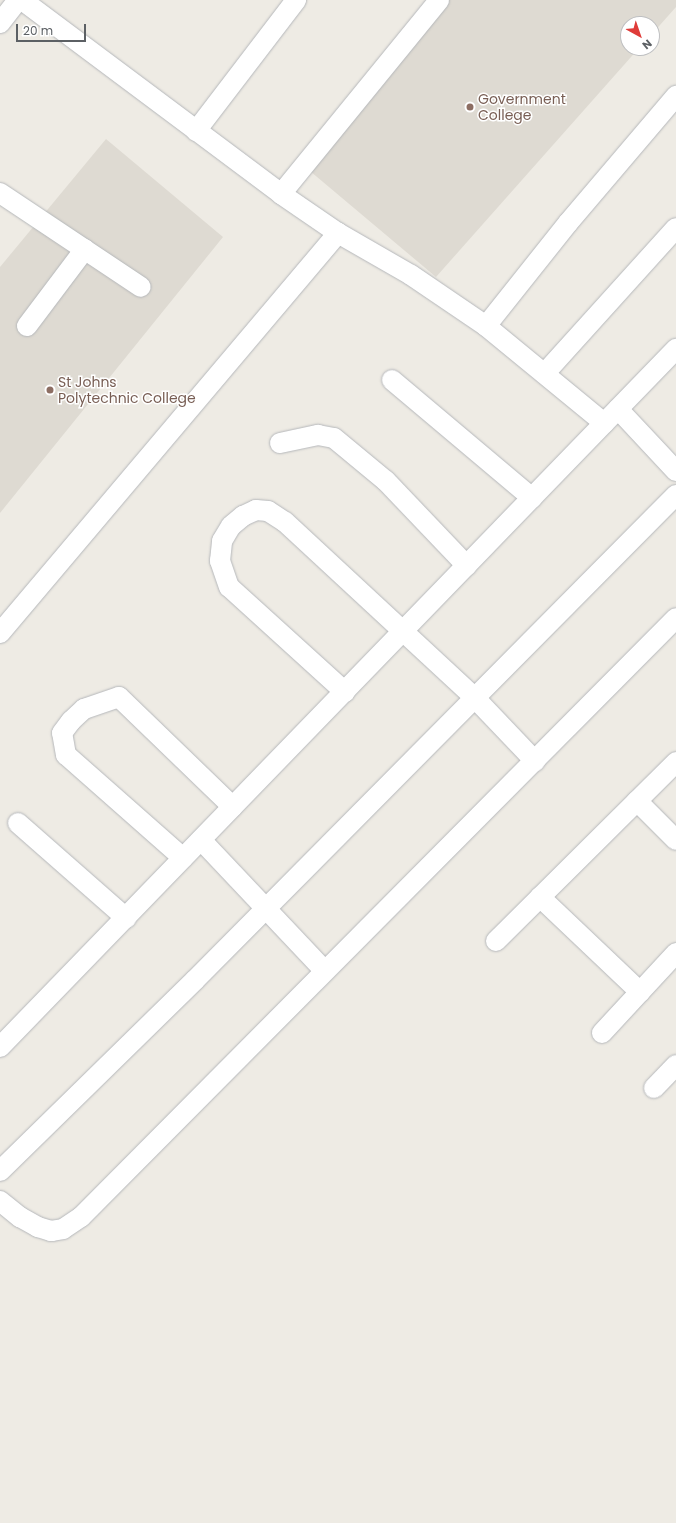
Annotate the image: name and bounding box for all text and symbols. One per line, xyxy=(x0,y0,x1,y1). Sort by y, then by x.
scale bar xyxy=(18,16,88,42)
north arrow xyxy=(620,16,660,56)
text: 20 m xyxy=(23,22,53,39)
text: N xyxy=(639,36,655,53)
place label: Government College xyxy=(478,91,566,124)
marker: Government College xyxy=(465,102,475,112)
place label: St Johns Polytechnic College xyxy=(58,374,196,406)
marker: St Johns Polytechnic College xyxy=(45,385,55,395)

